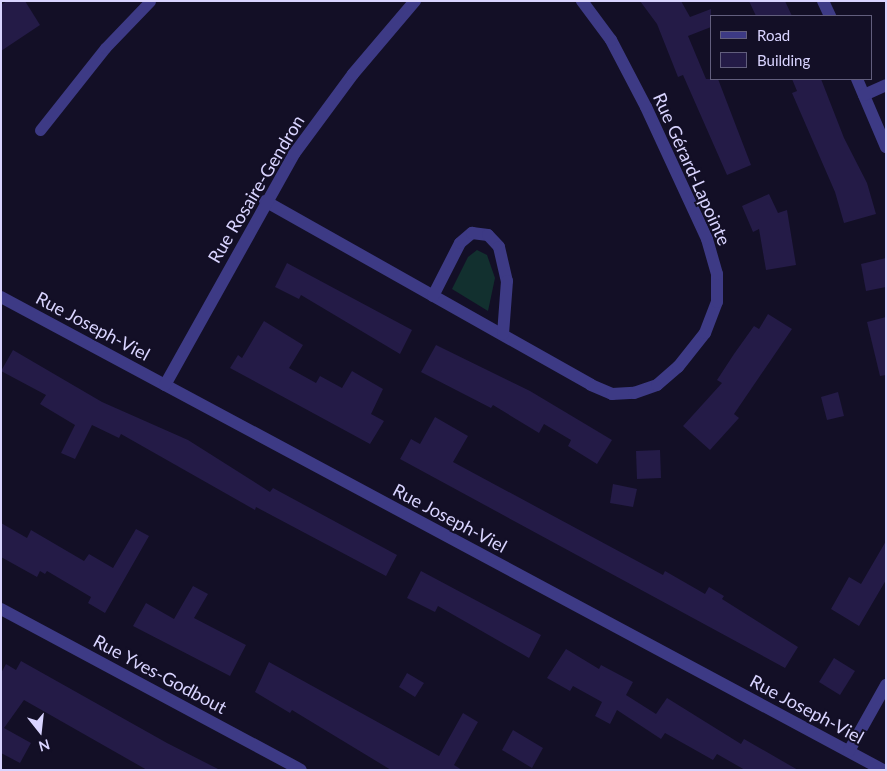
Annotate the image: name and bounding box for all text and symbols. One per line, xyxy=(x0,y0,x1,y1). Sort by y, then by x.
legend xyxy=(710,15,872,80)
text: Road xyxy=(757,26,790,44)
text: Building xyxy=(757,51,810,69)
street label: Rue Gérard-Lapointe xyxy=(649,89,735,249)
street label: Rue Rosaire-Gendron xyxy=(203,111,309,267)
street label: Rue Joseph-Viel xyxy=(32,287,154,365)
street label: Rue Joseph-Viel xyxy=(389,479,511,557)
street label: Rue Yves-Godbout xyxy=(89,630,231,718)
street label: Rue Joseph-Viel xyxy=(746,670,868,748)
north arrow xyxy=(15,706,65,756)
text: N xyxy=(37,736,52,756)

